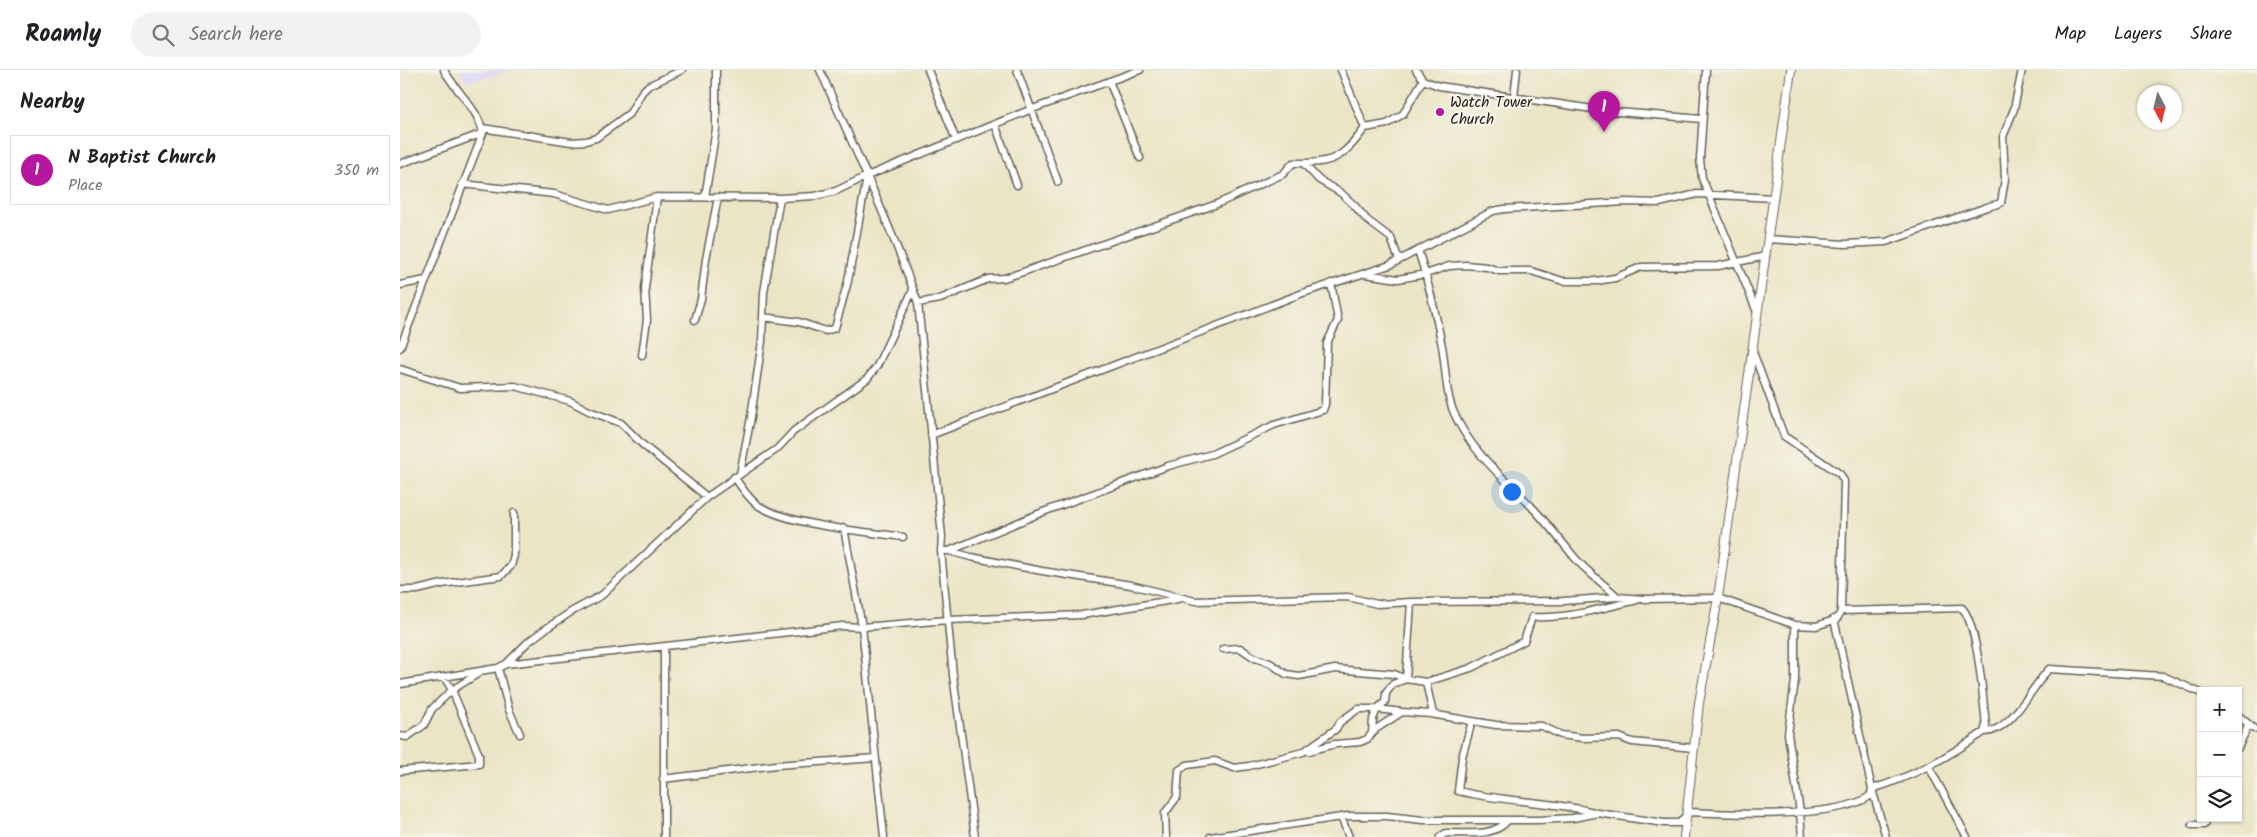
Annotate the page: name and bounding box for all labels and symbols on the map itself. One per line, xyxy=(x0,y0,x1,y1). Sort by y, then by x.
north arrow xyxy=(2137,85,2182,130)
place label: Watch Tower Church xyxy=(1450,91,1533,132)
pin: 1 xyxy=(1588,91,1620,132)
marker: Watch Tower Church xyxy=(1434,106,1446,118)
your location xyxy=(1499,479,1525,505)

